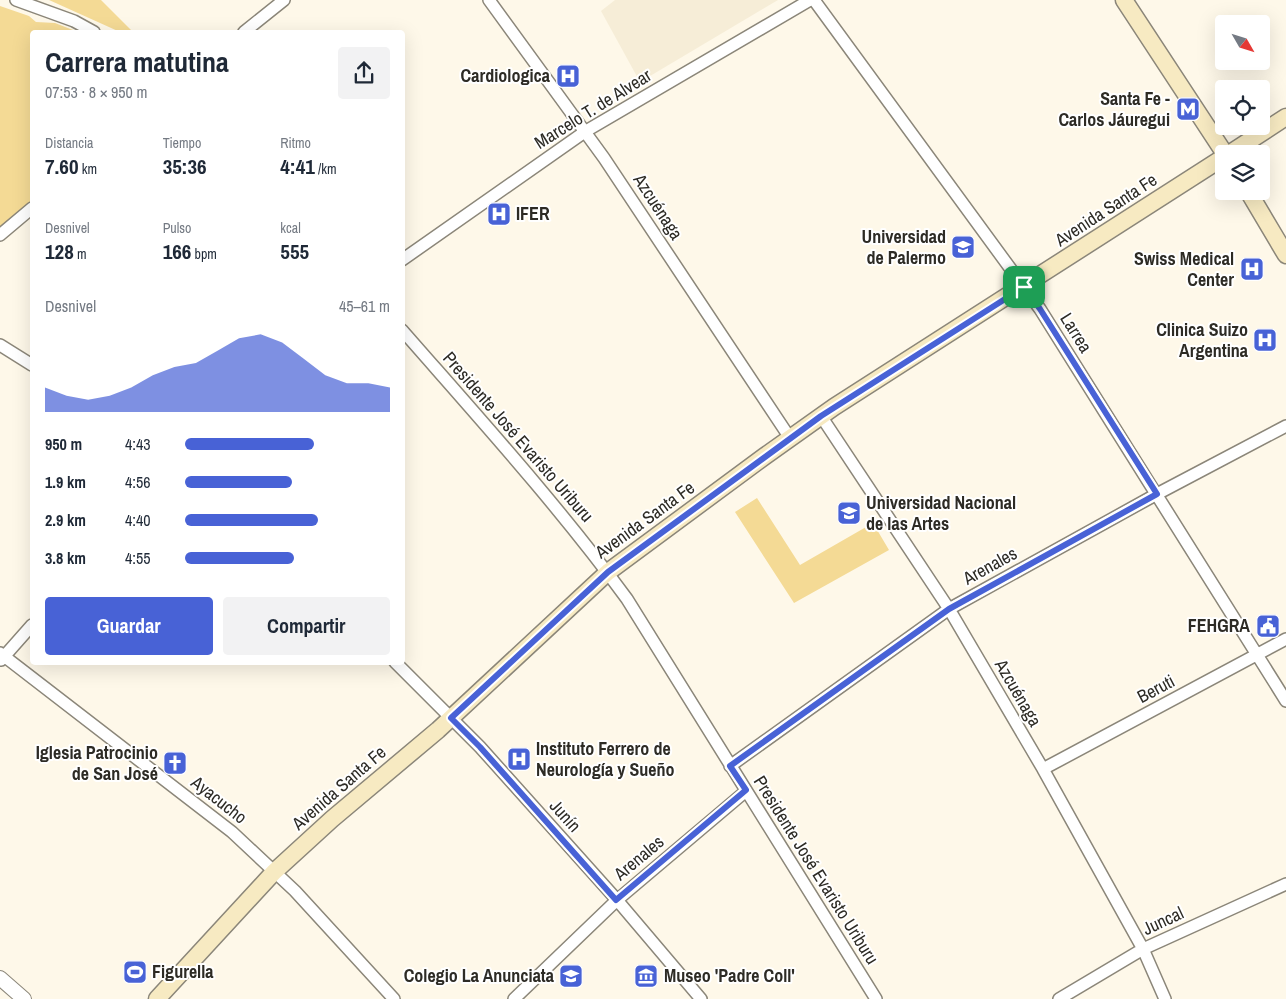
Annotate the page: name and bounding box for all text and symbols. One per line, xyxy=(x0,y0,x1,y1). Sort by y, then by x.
north arrow xyxy=(1215,15,1270,70)
map controls xyxy=(1215,15,1270,200)
text: Carrera matutina xyxy=(45,43,229,81)
button: share xyxy=(338,47,390,99)
place label: Cardiologica xyxy=(461,63,551,88)
street label: Marcelo T. de Alvear xyxy=(530,63,656,155)
hospital icon: Cardiologica xyxy=(555,63,581,89)
button: locate xyxy=(1215,80,1270,135)
text: 07:53 · 8 × 950 m xyxy=(45,81,148,103)
place label: Santa Fe - Carlos Jáuregui xyxy=(1058,86,1170,132)
metro station icon: Santa Fe - Carlos Jáuregui xyxy=(1175,96,1201,122)
text: Distancia xyxy=(45,134,94,152)
text: Tiempo xyxy=(163,134,201,152)
text: Ritmo xyxy=(280,134,311,152)
button: layers xyxy=(1215,145,1270,200)
text: 7.60 xyxy=(45,152,79,181)
text: 35:36 xyxy=(163,152,207,181)
text: 4:41 xyxy=(280,152,315,181)
text: km xyxy=(79,160,97,178)
text: /km xyxy=(315,160,336,178)
street label: Avenida Santa Fe xyxy=(1049,167,1162,253)
street label: Azcuénaga xyxy=(627,168,689,245)
hospital icon: IFER xyxy=(486,201,512,227)
place label: IFER xyxy=(516,201,550,226)
text: Desnivel xyxy=(45,219,90,237)
text: Pulso xyxy=(163,219,191,237)
text: kcal xyxy=(280,219,301,237)
place label: Universidad de Palermo xyxy=(862,224,946,270)
school or university icon: Universidad de Palermo xyxy=(950,234,976,260)
text: 128 xyxy=(45,237,74,266)
text: 166 xyxy=(163,237,191,266)
text: 555 xyxy=(280,237,309,266)
text: m xyxy=(74,245,87,263)
text: bpm xyxy=(191,245,217,263)
place label: Swiss Medical Center xyxy=(1134,246,1234,292)
hospital icon: Swiss Medical Center xyxy=(1239,256,1265,282)
pin xyxy=(1003,266,1045,308)
icon: arrive xyxy=(1010,273,1038,301)
text: Desnivel xyxy=(45,295,96,317)
text: 45–61 m xyxy=(339,295,390,317)
street label: Larrea xyxy=(1055,308,1098,357)
place label: Clinica Suizo Argentina xyxy=(1156,317,1249,363)
hospital icon: Clinica Suizo Argentina xyxy=(1252,327,1278,353)
street label: Presidente José Evaristo Uriburu xyxy=(437,346,599,527)
text: 950 m xyxy=(45,433,82,455)
text: 4:43 xyxy=(125,433,151,455)
text: 1.9 km xyxy=(45,471,86,493)
text: 4:56 xyxy=(125,471,151,493)
street label: Avenida Santa Fe xyxy=(589,475,699,565)
place label: Universidad Nacional de las Artes xyxy=(866,490,1016,536)
school or university icon: Universidad Nacional de las Artes xyxy=(836,500,862,526)
text: 2.9 km xyxy=(45,509,86,531)
text: 4:40 xyxy=(125,509,151,531)
street label: Arenales xyxy=(957,541,1021,591)
text: 3.8 km xyxy=(45,547,86,569)
text: 4:55 xyxy=(125,547,151,569)
button: Guardar xyxy=(45,597,213,655)
button: Compartir xyxy=(223,597,390,655)
place label: FEHGRA xyxy=(1188,613,1250,638)
public building icon: FEHGRA xyxy=(1255,613,1281,639)
street label: Azcuénaga xyxy=(989,654,1048,731)
street label: Beruti xyxy=(1133,668,1179,709)
place label: Instituto Ferrero de Neurología y Sueño xyxy=(536,736,675,782)
place label: Iglesia Patrocinio de San José xyxy=(36,740,158,786)
street label: Avenida Santa Fe xyxy=(285,740,391,836)
hospital icon: Instituto Ferrero de Neurología y Sueño xyxy=(506,746,532,772)
church icon: Iglesia Patrocinio de San José xyxy=(162,750,188,776)
street label: Ayacucho xyxy=(185,769,252,829)
street label: Presidente José Evaristo Uriburu xyxy=(748,771,885,969)
street label: Junín xyxy=(544,794,587,837)
street label: Arenales xyxy=(608,829,669,887)
street label: Juncal xyxy=(1138,900,1187,941)
sports icon: Figurella xyxy=(122,959,148,985)
place label: Figurella xyxy=(152,959,214,984)
place label: Colegio La Anunciata xyxy=(404,963,555,988)
school or university icon: Colegio La Anunciata xyxy=(558,963,584,989)
museum icon: Museo 'Padre Coll' xyxy=(633,963,659,989)
place label: Museo 'Padre Coll' xyxy=(664,963,795,988)

